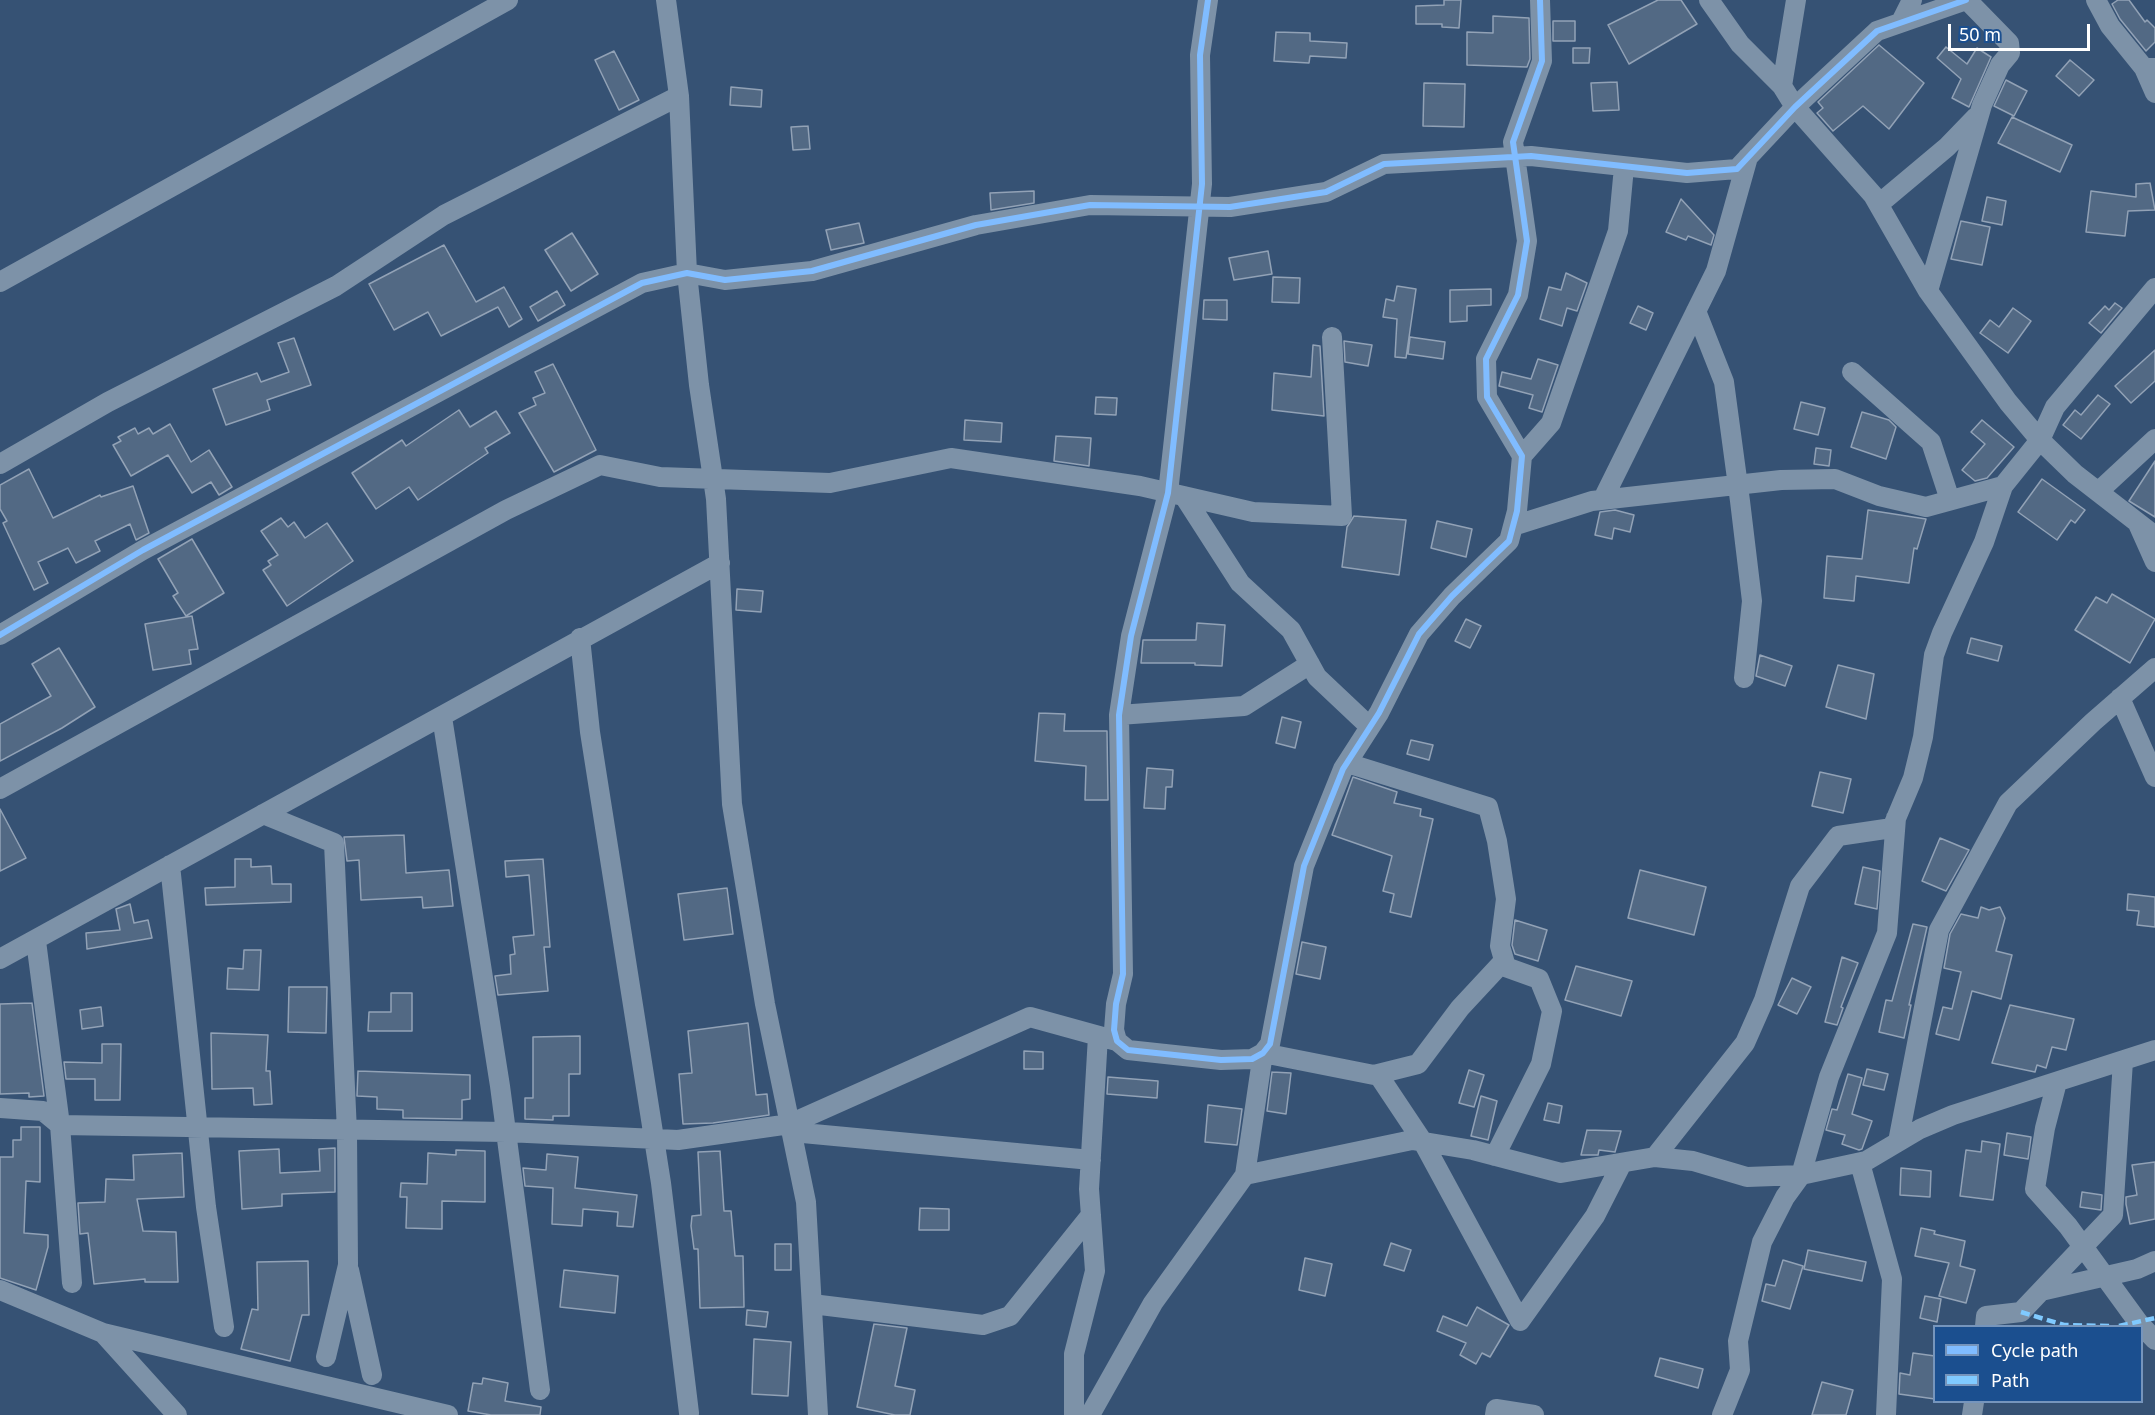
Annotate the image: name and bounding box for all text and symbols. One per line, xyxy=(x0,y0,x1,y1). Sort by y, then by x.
scale bar xyxy=(1951,12,2094,50)
text: 50 m xyxy=(1959,22,2001,46)
legend xyxy=(1933,1325,2143,1403)
text: Cycle path xyxy=(1991,1338,2078,1362)
text: Path xyxy=(1991,1368,2030,1392)

